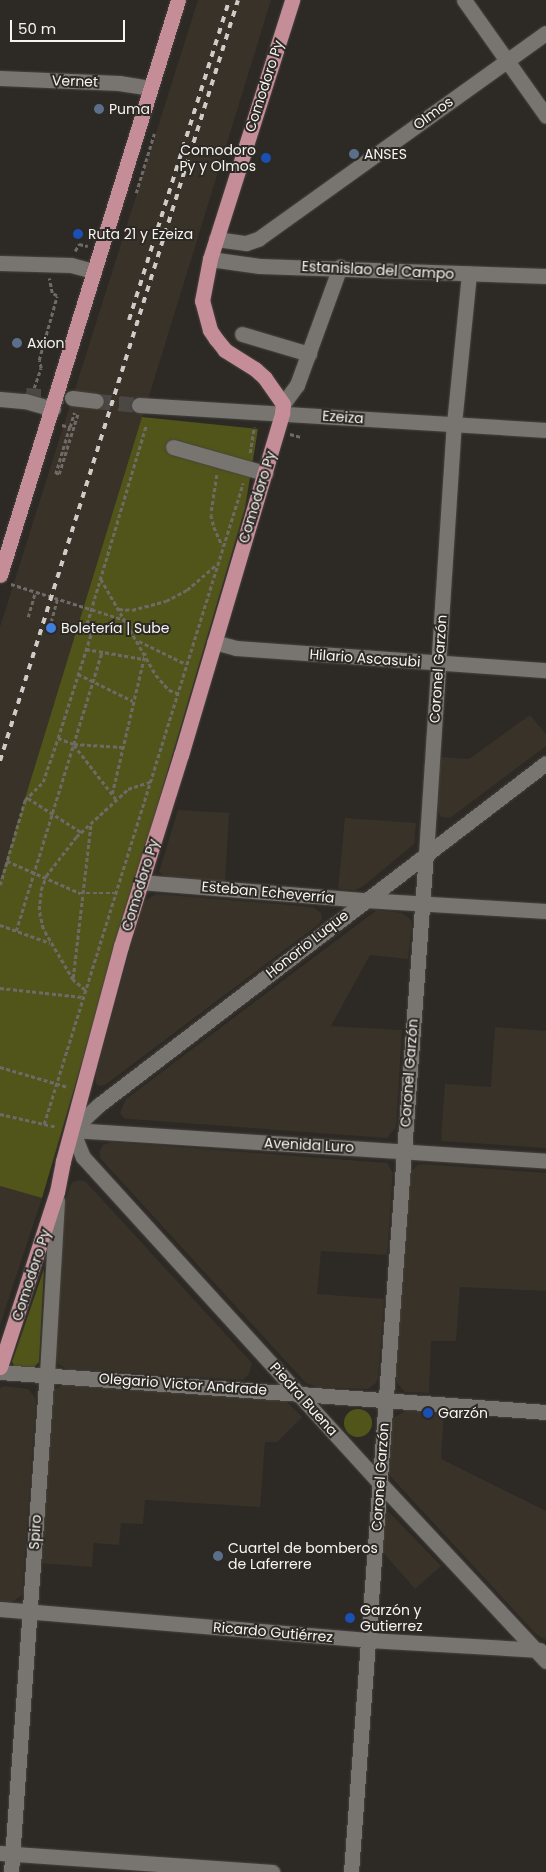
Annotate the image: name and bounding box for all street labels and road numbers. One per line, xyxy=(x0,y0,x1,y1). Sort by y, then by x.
street label: Comodoro Py xyxy=(241,38,287,134)
street label: Vernet xyxy=(52,72,98,90)
street label: Olmos xyxy=(410,93,456,133)
street label: Estanislao del Campo xyxy=(301,258,455,282)
street label: Ezeiza xyxy=(322,407,364,427)
street label: Comodoro Py xyxy=(235,449,279,545)
street label: Coronel Garzón xyxy=(426,614,450,724)
street label: Hilario Ascasubi xyxy=(309,646,421,670)
street label: Comodoro Py xyxy=(118,837,162,933)
street label: Esteban Echeverría xyxy=(201,878,335,906)
street label: Honorio Luque xyxy=(262,907,352,981)
street label: Coronel Garzón xyxy=(397,1018,421,1128)
street label: Avenida Luro xyxy=(264,1134,354,1156)
street label: Comodoro Py xyxy=(8,1227,54,1323)
street label: Piedra Buena xyxy=(267,1359,341,1439)
street label: Olegario Victor Andrade xyxy=(98,1370,268,1398)
street label: Coronel Garzón xyxy=(368,1422,392,1532)
street label: Spiro xyxy=(25,1514,45,1550)
street label: Ricardo Gutiérrez xyxy=(213,1618,333,1646)

